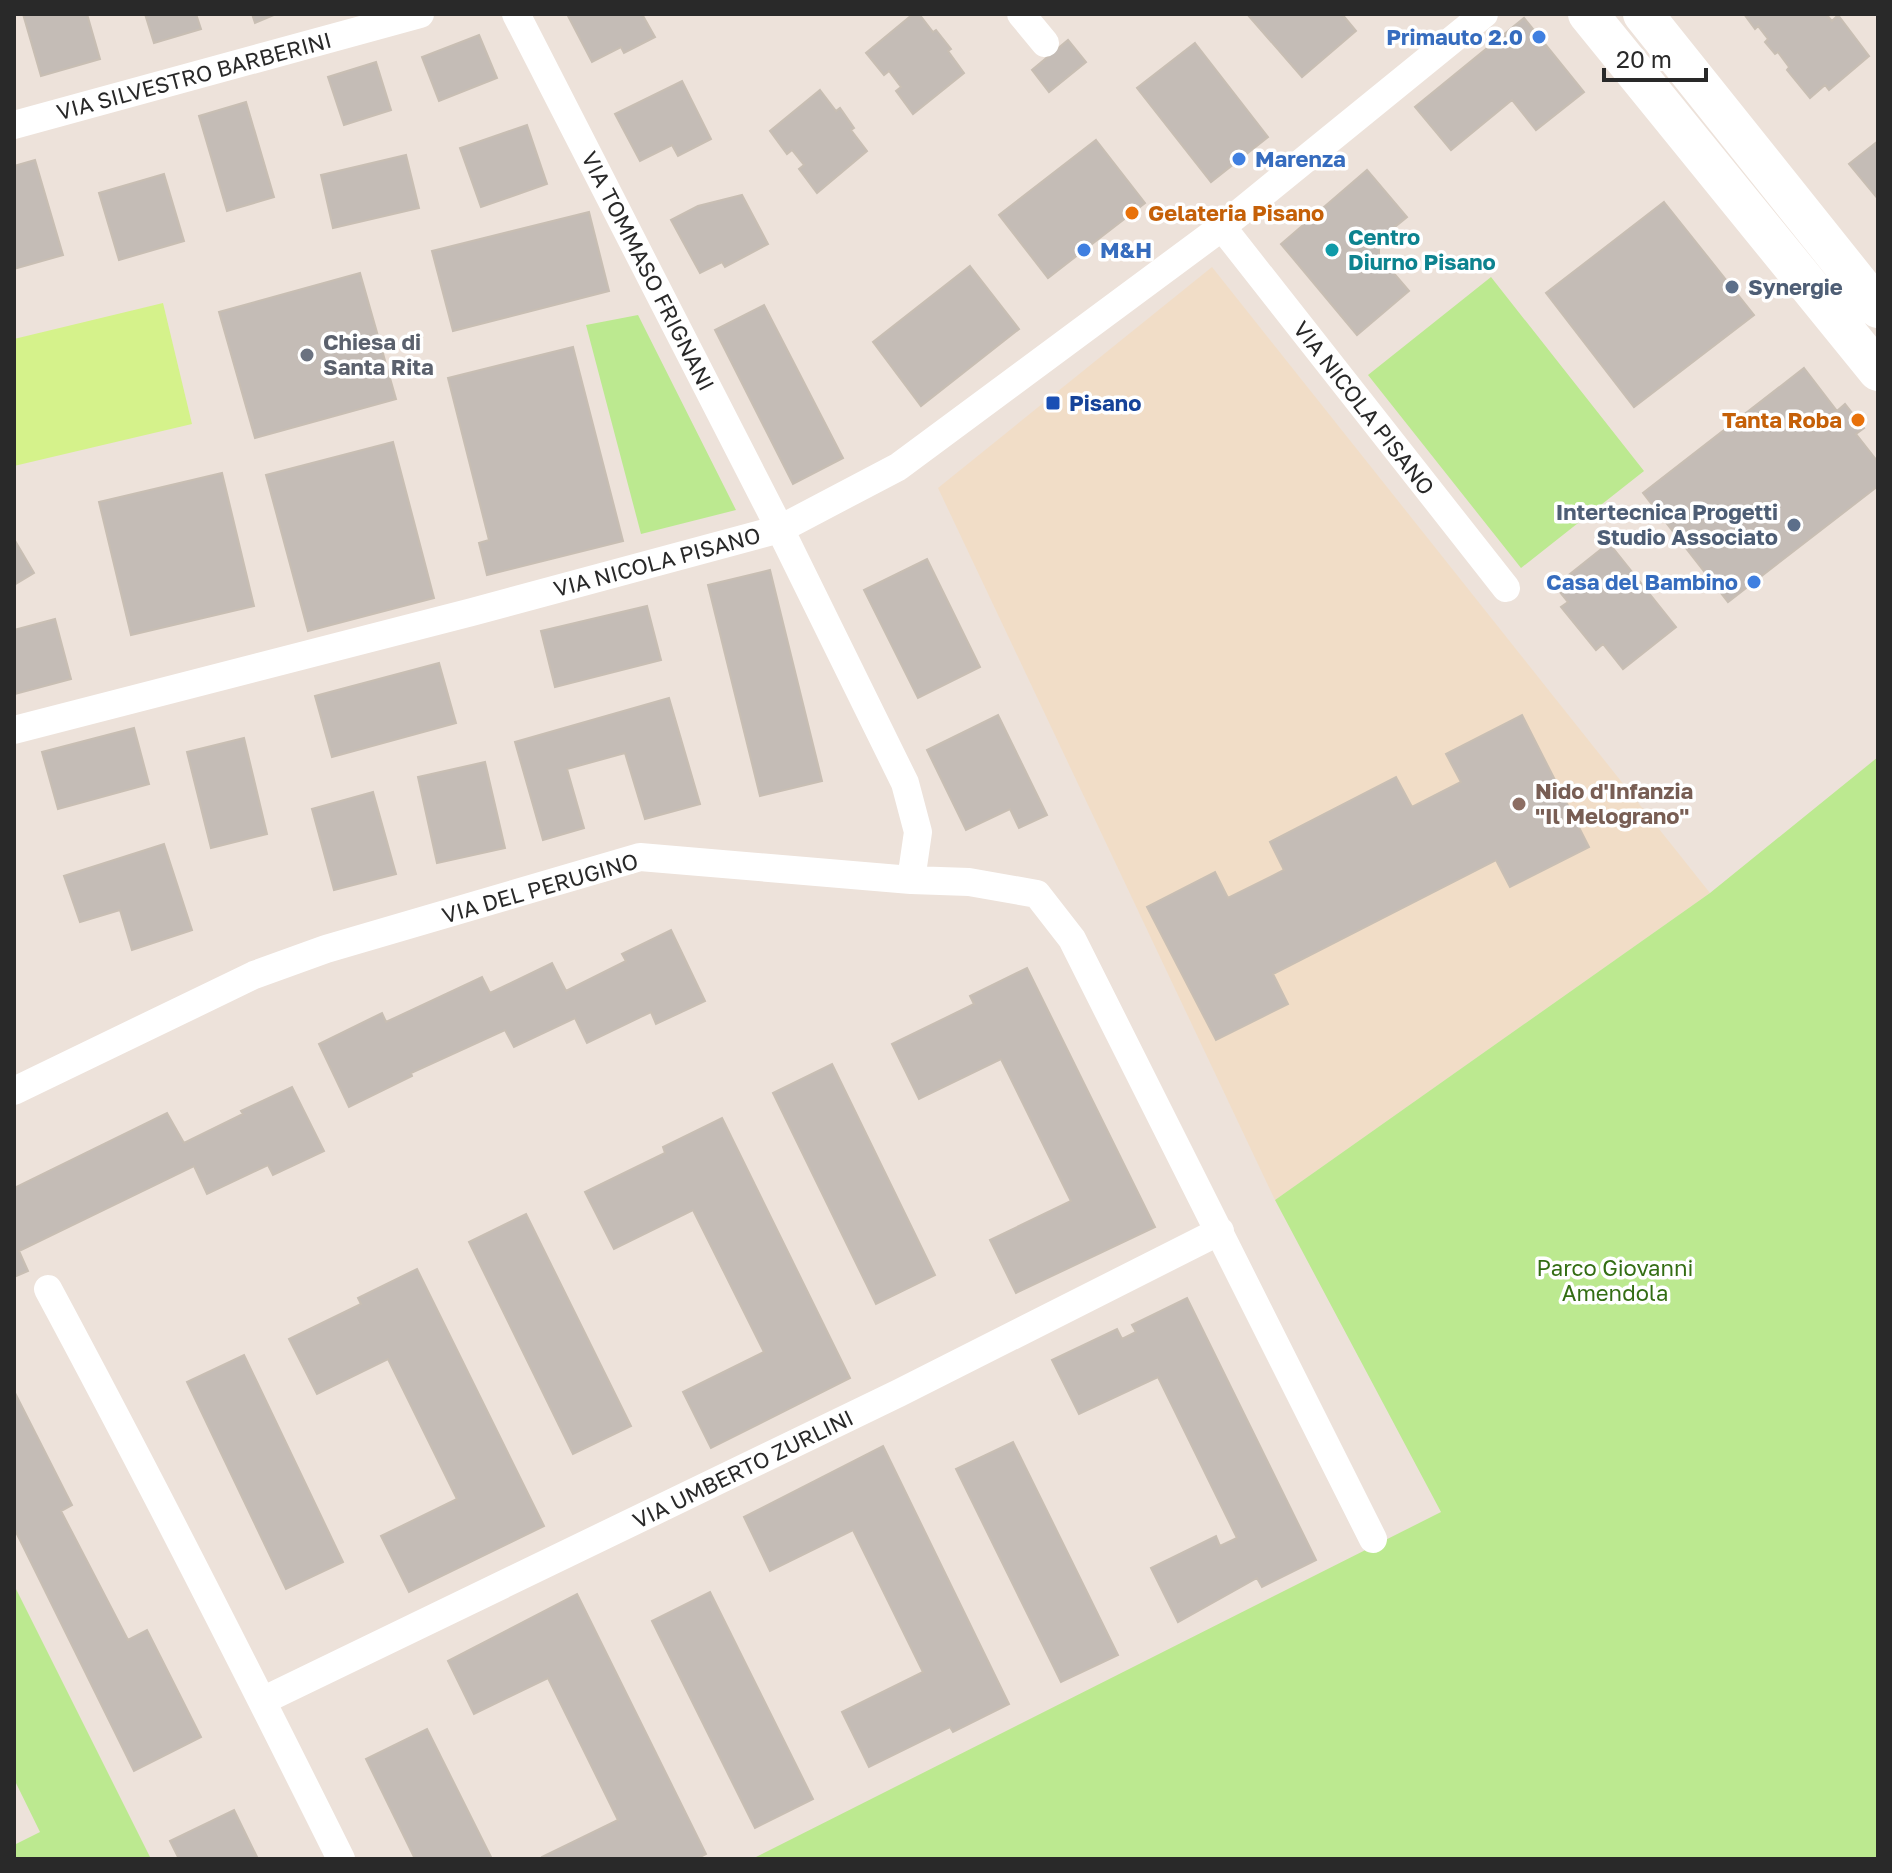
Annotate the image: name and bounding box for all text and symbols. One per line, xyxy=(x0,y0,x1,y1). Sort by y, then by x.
place label: Primauto 2.0 xyxy=(1386,23,1523,50)
street label: VIA SILVESTRO BARBERINI xyxy=(54,26,334,125)
marker: Primauto 2.0 xyxy=(1530,28,1548,46)
scale bar xyxy=(1604,32,1706,82)
text: 20 m xyxy=(1616,44,1672,73)
place label: Marenza xyxy=(1255,145,1346,172)
street label: VIA TOMMASO FRIGNANI xyxy=(576,147,721,395)
marker: Marenza xyxy=(1230,150,1248,168)
place label: Gelateria Pisano xyxy=(1148,199,1324,226)
marker: Gelateria Pisano xyxy=(1123,204,1141,222)
place label: Centro Diurno Pisano xyxy=(1348,223,1496,275)
place label: M&H xyxy=(1100,236,1152,263)
marker: M&H xyxy=(1075,241,1093,259)
marker: Centro Diurno Pisano xyxy=(1323,241,1341,259)
place label: Synergie xyxy=(1748,273,1843,300)
marker: Synergie xyxy=(1723,278,1741,296)
street label: VIA NICOLA PISANO xyxy=(1288,315,1441,500)
place label: Chiesa di Santa Rita xyxy=(323,328,434,380)
marker: Chiesa di Santa Rita xyxy=(298,346,316,364)
place label: Pisano xyxy=(1069,389,1141,416)
marker: Pisano xyxy=(1044,394,1062,412)
place label: Tanta Roba xyxy=(1722,406,1842,433)
marker: Tanta Roba xyxy=(1849,411,1867,429)
place label: Intertecnica Progetti Studio Associato xyxy=(1556,498,1778,550)
marker: Intertecnica Progetti Studio Associato xyxy=(1785,516,1803,534)
street label: VIA NICOLA PISANO xyxy=(550,521,763,602)
place label: Casa del Bambino xyxy=(1546,568,1738,595)
marker: Casa del Bambino xyxy=(1745,573,1763,591)
place label: Nido d'Infanzia "Il Melograno" xyxy=(1535,777,1693,829)
marker: Nido d'Infanzia "Il Melograno" xyxy=(1510,795,1528,813)
street label: VIA DEL PERUGINO xyxy=(439,847,641,928)
park label: Parco Giovanni Amendola xyxy=(1537,1254,1693,1306)
street label: VIA UMBERTO ZURLINI xyxy=(628,1403,857,1534)

